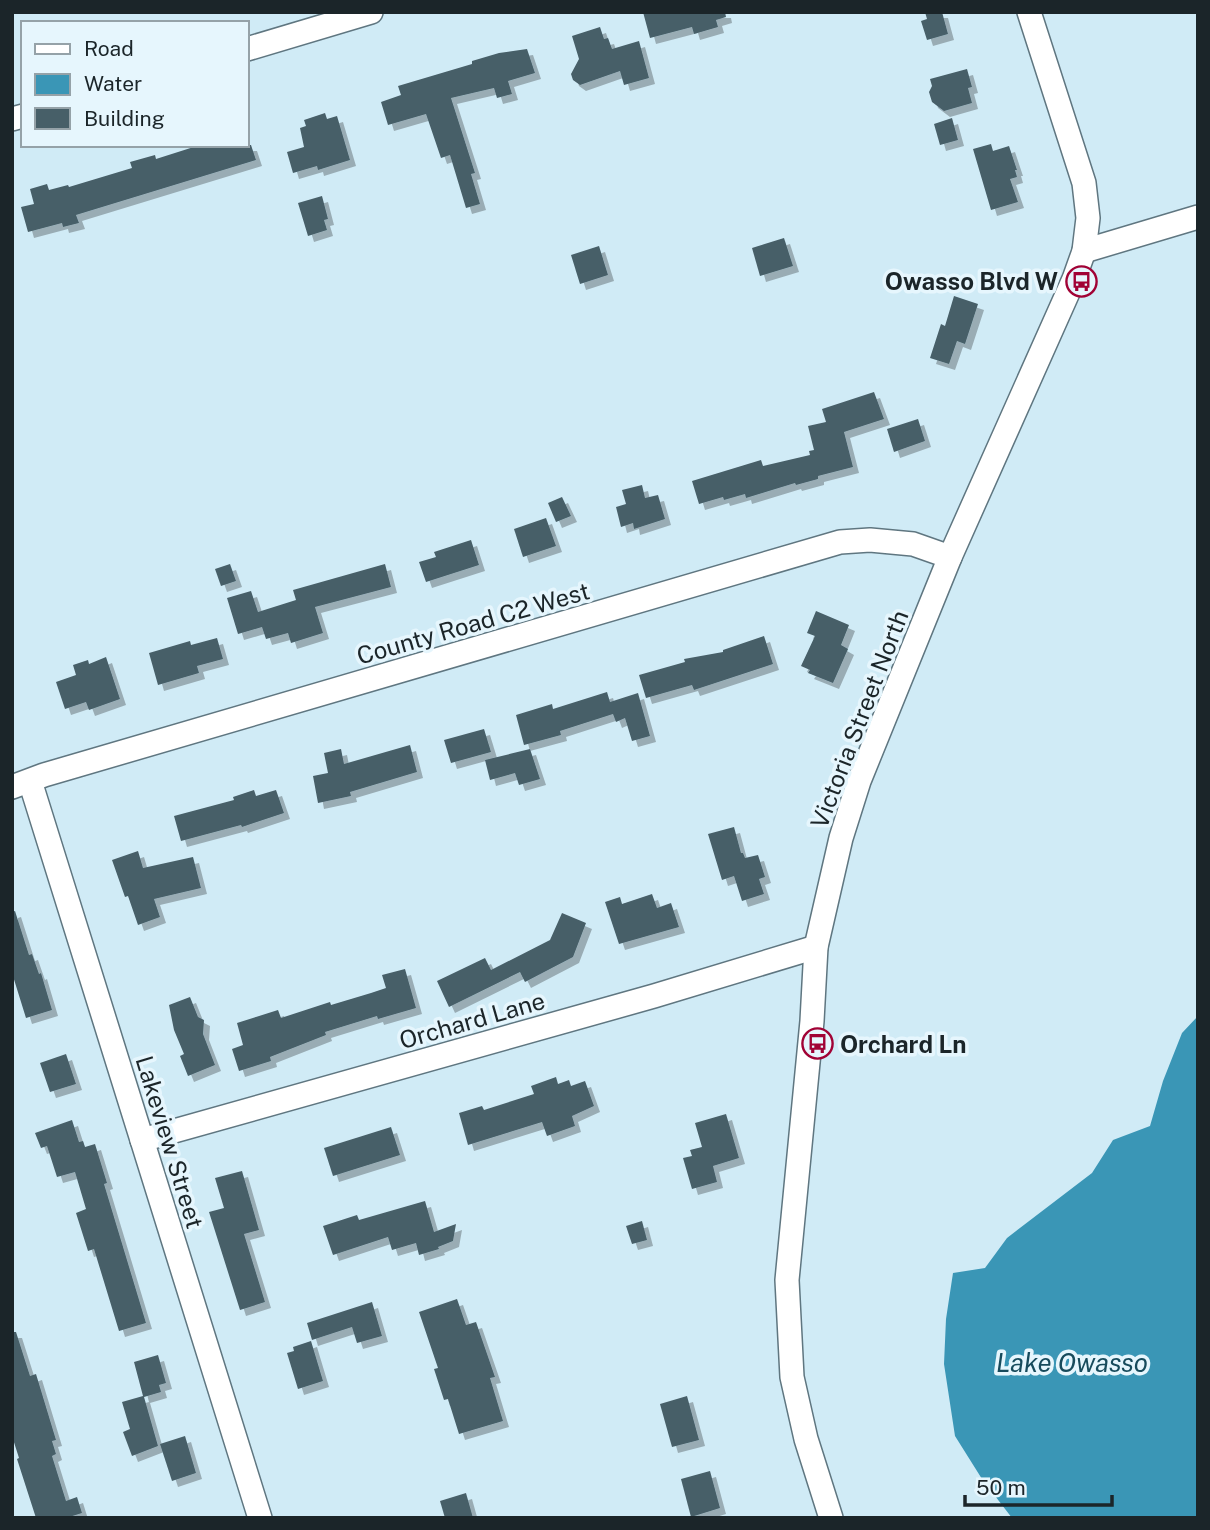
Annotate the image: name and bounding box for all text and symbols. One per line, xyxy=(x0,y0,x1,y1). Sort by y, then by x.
legend xyxy=(21,21,248,147)
text: Road xyxy=(84,36,134,61)
text: Water xyxy=(84,71,142,96)
text: Building xyxy=(84,106,165,131)
bus stop icon: Owasso Blvd W xyxy=(1064,264,1098,298)
place label: Owasso Blvd W xyxy=(885,267,1058,295)
street label: County Road C2 West xyxy=(353,576,593,670)
street label: Victoria Street North xyxy=(804,606,914,832)
street label: Orchard Lane xyxy=(396,986,548,1054)
bus stop icon: Orchard Ln xyxy=(800,1027,834,1061)
place label: Orchard Ln xyxy=(840,1030,967,1058)
street label: Lakeview Street xyxy=(130,1052,210,1232)
water label: Lake Owasso xyxy=(996,1347,1148,1378)
scale bar xyxy=(965,1464,1112,1508)
text: 50 m xyxy=(976,1475,1026,1500)

